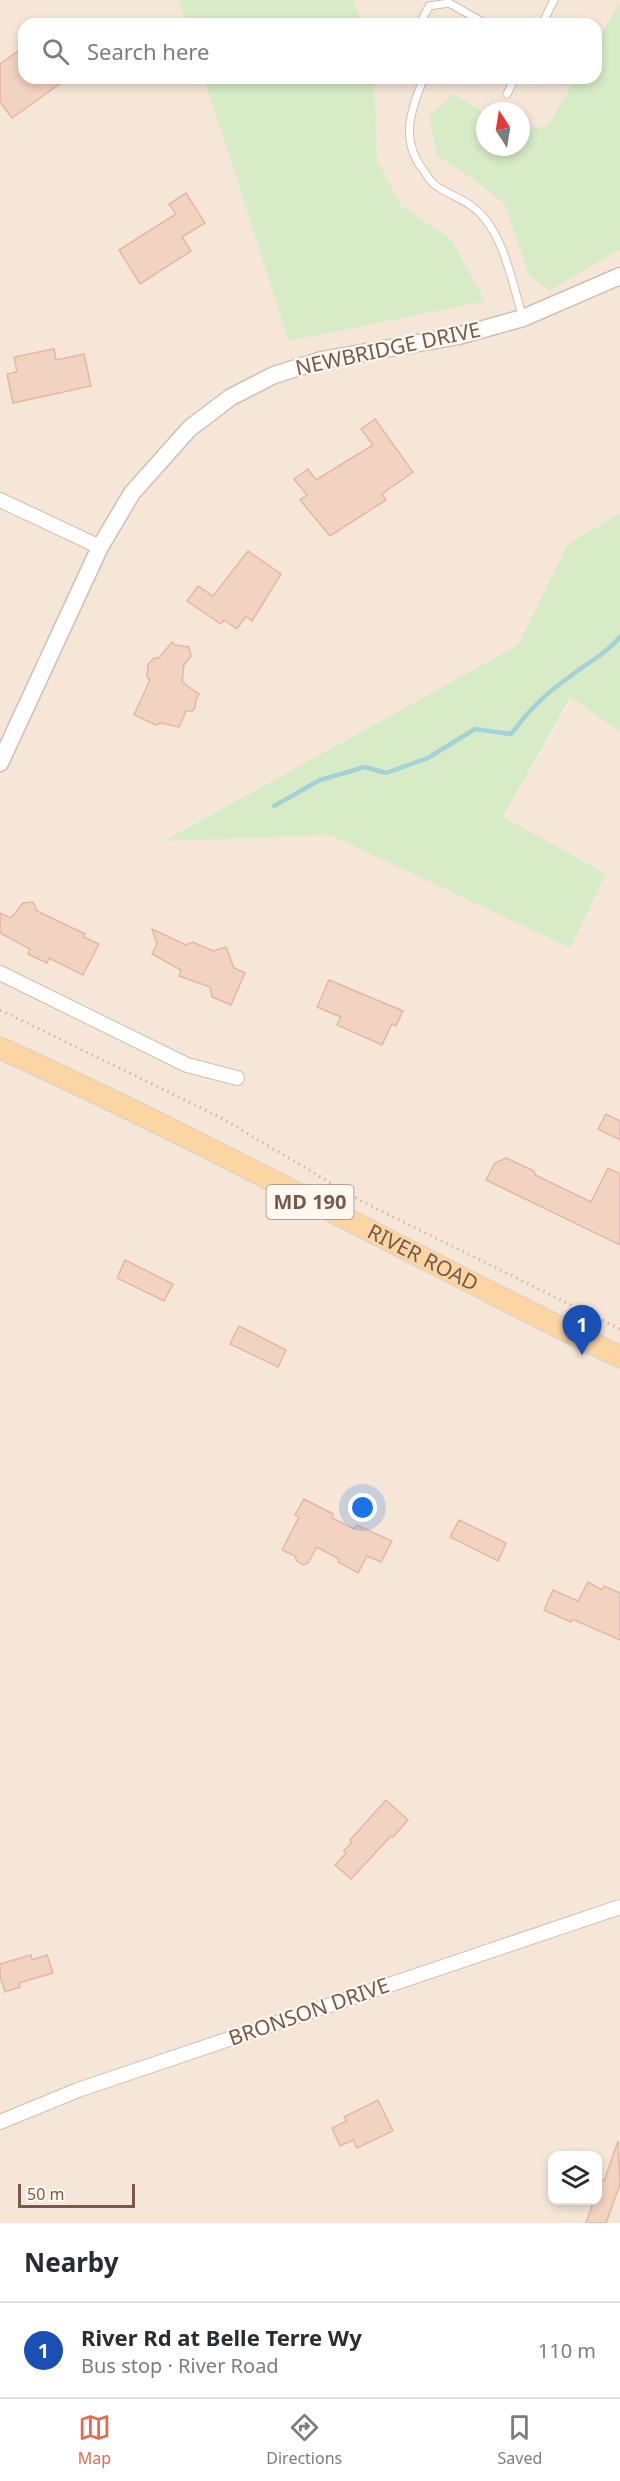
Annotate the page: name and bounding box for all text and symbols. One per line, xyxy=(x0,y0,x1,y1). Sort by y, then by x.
search box xyxy=(18,18,602,84)
icon: search xyxy=(39,35,72,68)
text: Search here xyxy=(87,36,209,66)
north arrow xyxy=(476,102,530,156)
street label: NEWBRIDGE DRIVE xyxy=(293,315,483,381)
road number: MD 190 xyxy=(266,1185,354,1219)
street label: RIVER ROAD xyxy=(363,1217,483,1297)
pin: 1 xyxy=(562,1306,602,1355)
your location xyxy=(348,1493,377,1522)
street label: BRONSON DRIVE xyxy=(225,1970,393,2052)
map controls xyxy=(548,2151,602,2205)
button: layers xyxy=(548,2151,602,2205)
scale bar xyxy=(18,2181,135,2208)
text: 50 m xyxy=(27,2183,64,2205)
text: Nearby xyxy=(24,2244,119,2280)
text: River Rd at Belle Terre Wy xyxy=(81,2322,362,2352)
text: 1 xyxy=(38,2337,49,2364)
text: 110 m xyxy=(538,2337,596,2364)
text: Bus stop · River Road xyxy=(81,2352,279,2379)
tab: Map xyxy=(78,2411,111,2469)
tab: Directions xyxy=(266,2411,342,2469)
tab: Saved xyxy=(498,2411,542,2469)

